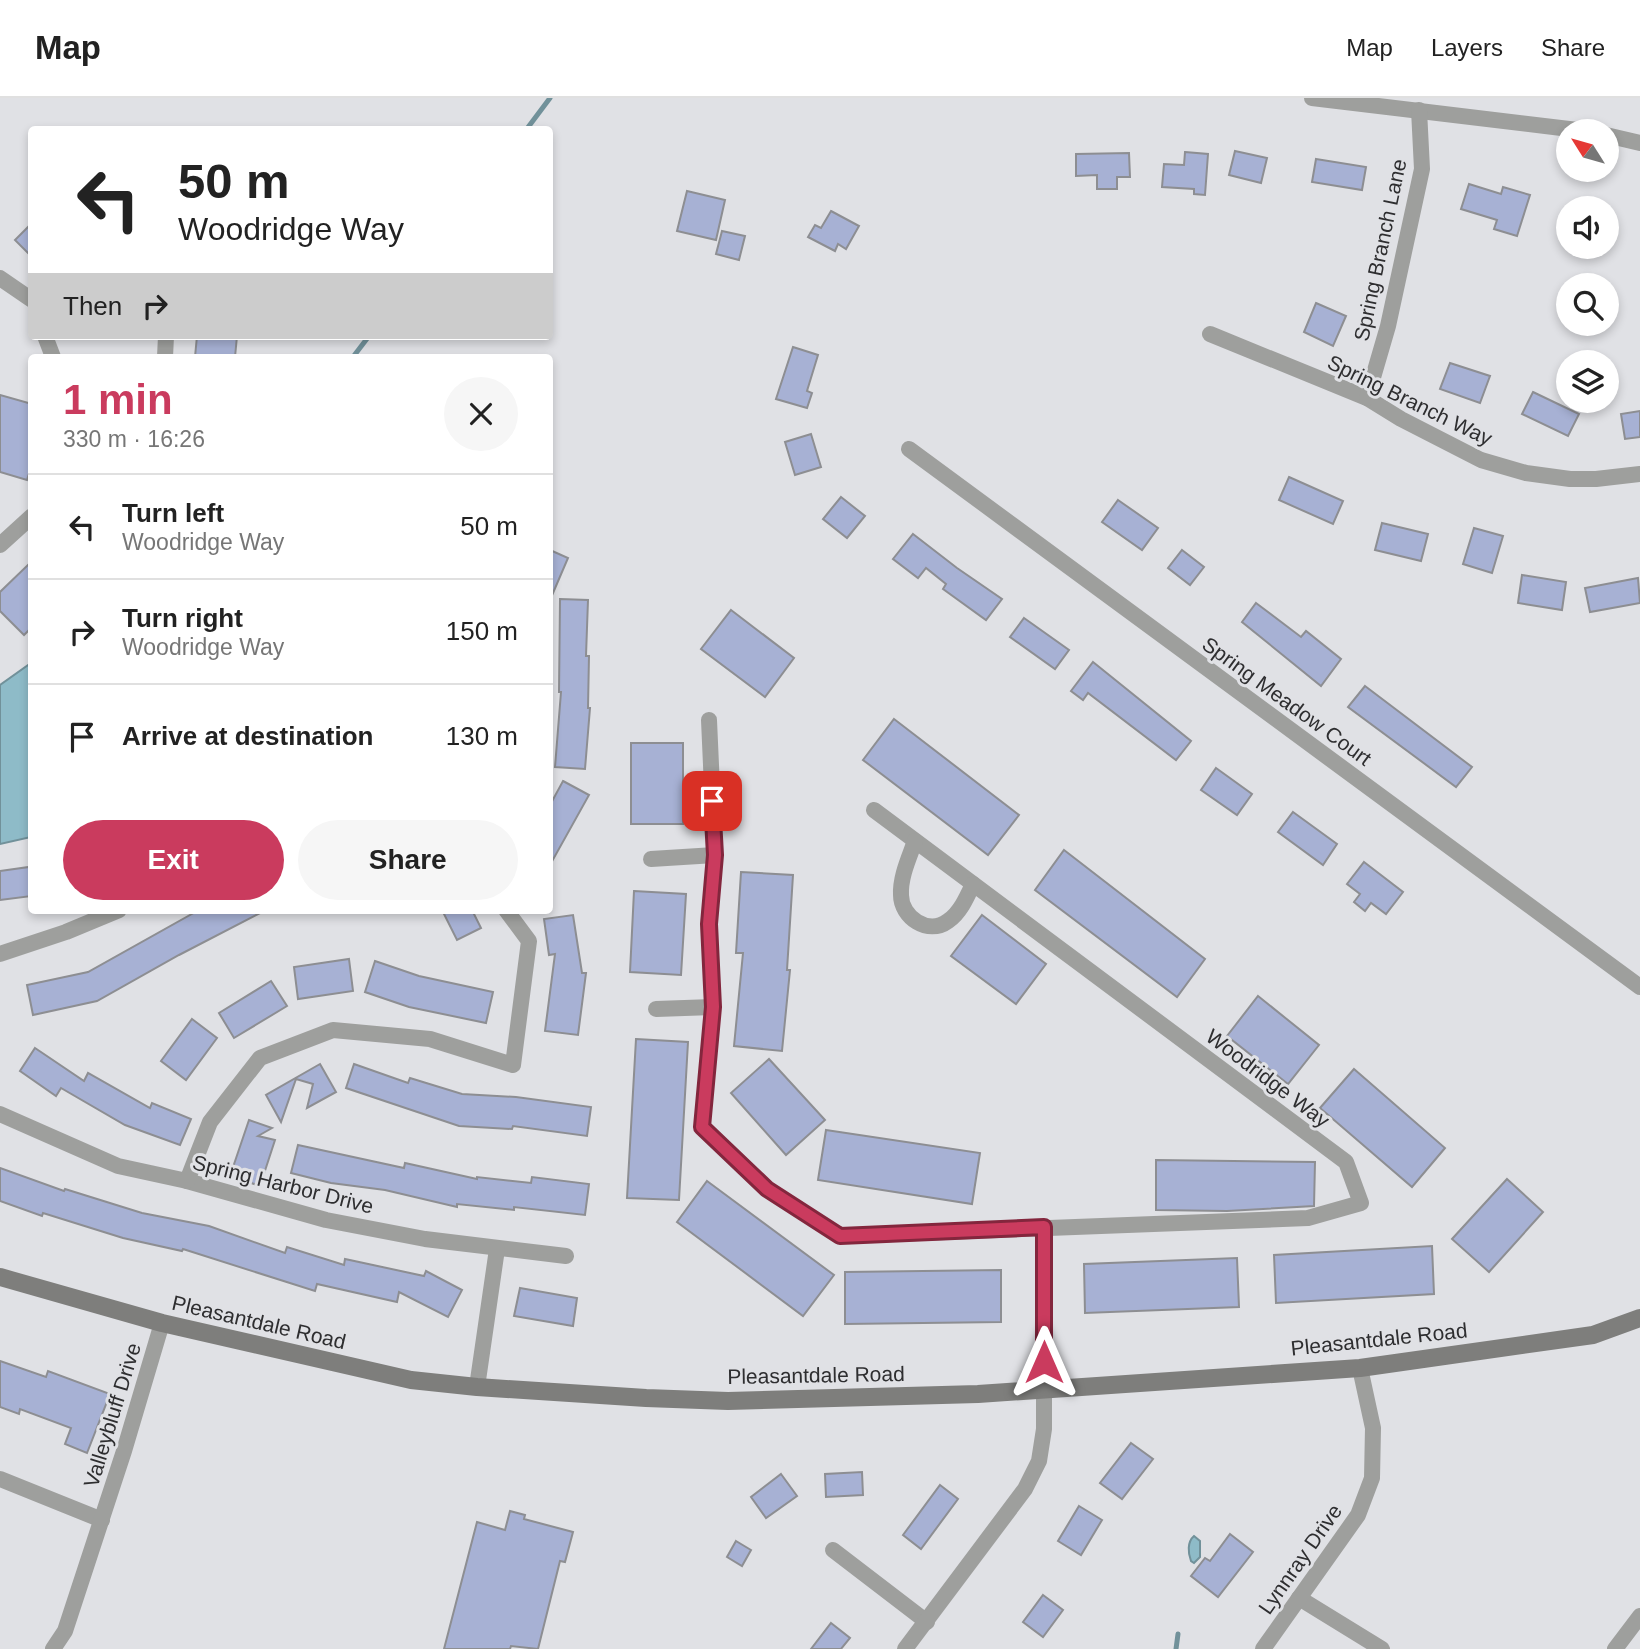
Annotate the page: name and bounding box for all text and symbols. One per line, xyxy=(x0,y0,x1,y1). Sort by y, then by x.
text: Map xyxy=(35,29,101,66)
text: Map xyxy=(1346,34,1393,61)
text: Layers xyxy=(1431,34,1503,61)
text: Share xyxy=(1541,34,1605,61)
north arrow xyxy=(1556,119,1619,182)
map controls xyxy=(1556,119,1619,413)
icon: left xyxy=(63,154,154,245)
text: 50 m xyxy=(178,154,290,208)
street label: Spring Branch Lane xyxy=(1349,157,1411,343)
button: sound xyxy=(1556,196,1619,259)
text: Woodridge Way xyxy=(178,211,404,247)
button: search xyxy=(1556,273,1619,336)
icon: right xyxy=(136,287,174,325)
text: Then xyxy=(63,291,122,321)
street label: Spring Branch Way xyxy=(1324,350,1496,450)
button: layers xyxy=(1556,350,1619,413)
text: 1 min xyxy=(63,376,173,423)
button: close xyxy=(444,377,518,451)
text: 330 m · 16:26 xyxy=(63,426,205,452)
text: Turn left xyxy=(122,498,224,528)
icon: left xyxy=(63,508,101,546)
text: 50 m xyxy=(460,511,518,541)
text: Woodridge Way xyxy=(122,529,284,555)
text: Turn right xyxy=(122,603,243,633)
icon: right xyxy=(63,613,101,651)
text: 150 m xyxy=(446,616,518,646)
street label: Spring Meadow Court xyxy=(1198,632,1376,770)
text: Woodridge Way xyxy=(122,634,284,660)
icon: arrive xyxy=(63,718,101,756)
text: Arrive at destination xyxy=(122,721,373,751)
text: 130 m xyxy=(446,721,518,751)
pin xyxy=(682,771,742,831)
icon: arrive xyxy=(693,782,731,820)
button: Exit xyxy=(63,820,284,900)
button: Share xyxy=(298,820,518,900)
street label: Woodridge Way xyxy=(1202,1024,1335,1132)
street label: Spring Harbor Drive xyxy=(190,1150,376,1218)
street label: Pleasantdale Road xyxy=(170,1291,348,1353)
street label: Pleasantdale Road xyxy=(1290,1318,1468,1360)
position arrow xyxy=(1007,1325,1081,1399)
street label: Valleybluff Drive xyxy=(79,1340,145,1490)
street label: Pleasantdale Road xyxy=(727,1362,905,1388)
street label: Lynnray Drive xyxy=(1254,1500,1346,1618)

